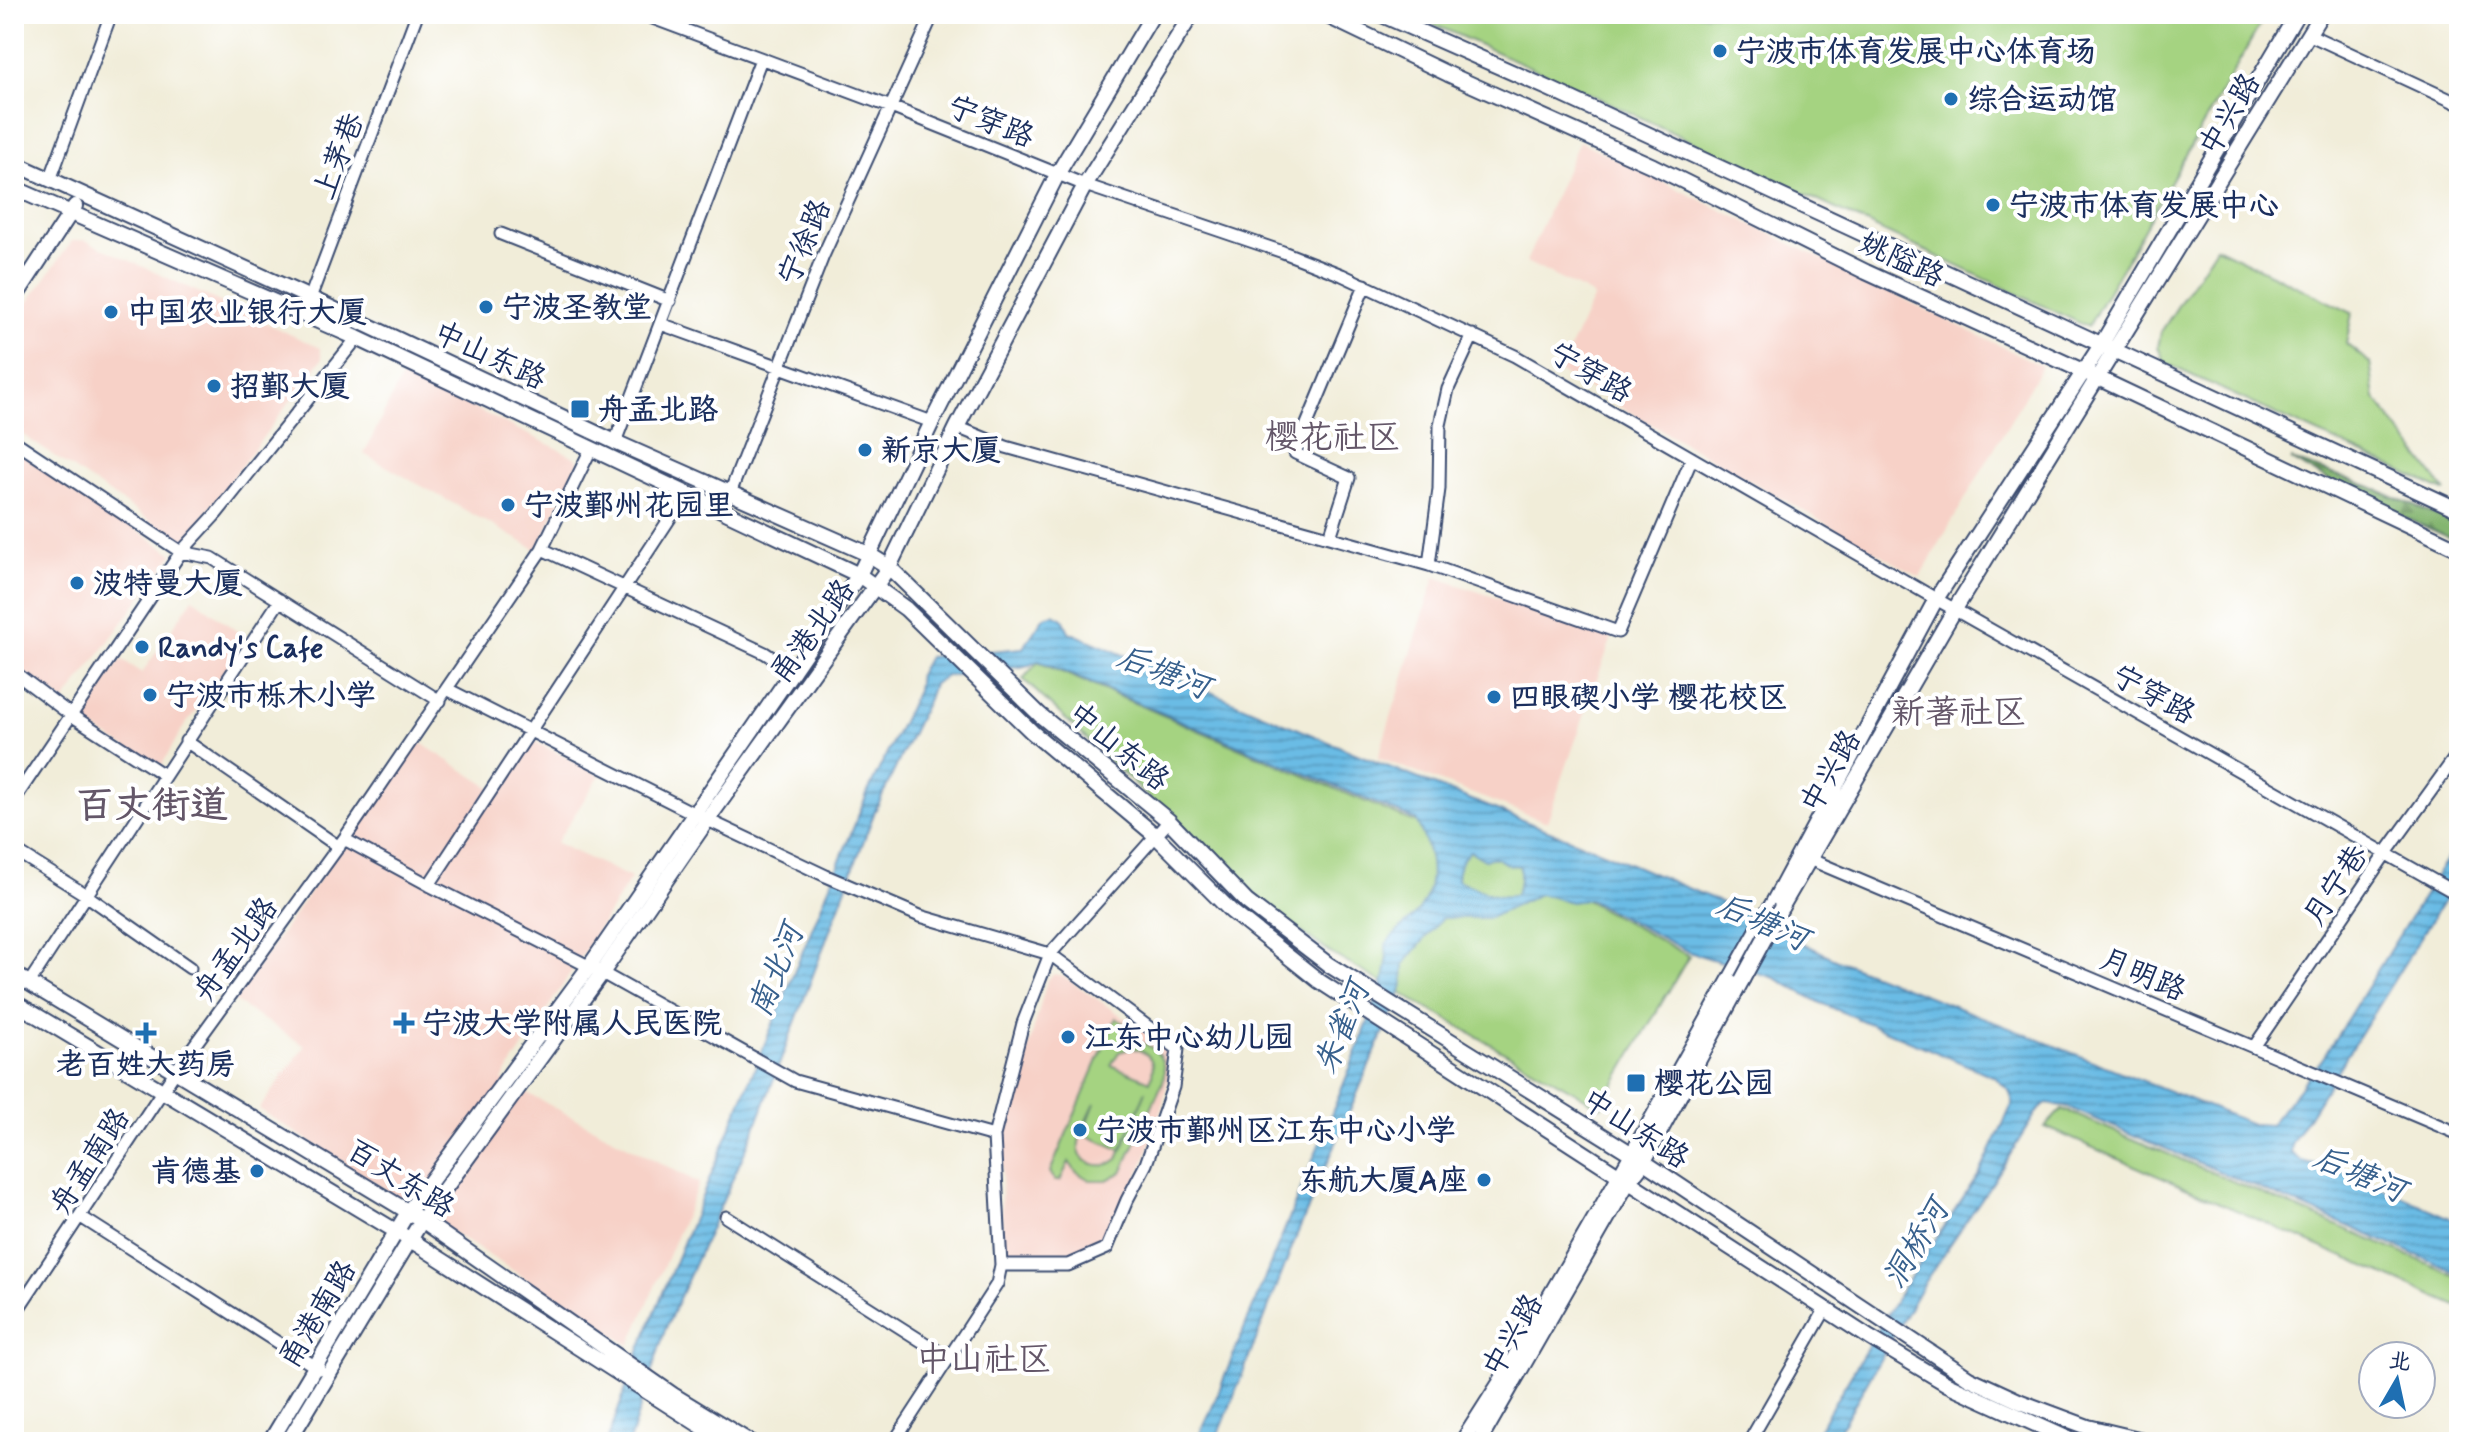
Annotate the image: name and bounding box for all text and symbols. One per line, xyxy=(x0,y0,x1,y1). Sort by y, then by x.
place label: 宁波市体育发展中心体育场 xyxy=(1736,33,2096,72)
marker: 宁波市体育发展中心体育场 xyxy=(1711,42,1729,60)
street label: 中兴路 xyxy=(2190,66,2270,163)
place label: 综合运动馆 xyxy=(1967,81,2117,120)
street label: 宁穿路 xyxy=(941,87,1039,157)
marker: 综合运动馆 xyxy=(1942,90,1960,108)
street label: 上茅巷 xyxy=(305,108,374,206)
place label: 宁波市体育发展中心 xyxy=(2009,187,2279,226)
street label: 宁徐路 xyxy=(770,194,841,292)
marker: 宁波市体育发展中心 xyxy=(1984,196,2002,214)
street label: 姚隘路 xyxy=(1852,224,1950,297)
place label: 宁波圣教堂 xyxy=(502,289,652,328)
place label: 中国农业银行大厦 xyxy=(127,294,367,333)
marker: 宁波圣教堂 xyxy=(477,298,495,316)
marker: 中国农业银行大厦 xyxy=(102,303,120,321)
street label: 中山东路 xyxy=(427,313,552,399)
street label: 宁穿路 xyxy=(1542,334,1639,413)
place label: 招鄞大厦 xyxy=(230,368,350,407)
marker: 招鄞大厦 xyxy=(205,377,223,395)
place label: 舟孟北路 xyxy=(598,391,718,430)
marker: 舟孟北路 xyxy=(569,398,591,420)
district label: 樱花社区 xyxy=(1265,416,1401,461)
place label: 新京大厦 xyxy=(881,432,1001,471)
marker: 新京大厦 xyxy=(856,441,874,459)
place label: 宁波鄞州花园里 xyxy=(524,487,734,526)
marker: 宁波鄞州花园里 xyxy=(499,496,517,514)
place label: 波特曼大厦 xyxy=(93,565,243,604)
street label: 甬港北路 xyxy=(762,572,864,692)
marker: 波特曼大厦 xyxy=(68,574,86,592)
place label: Randy's Cafe xyxy=(158,629,324,668)
water label: 后塘河 xyxy=(1111,636,1220,711)
marker: Randy's Cafe xyxy=(133,638,151,656)
street label: 宁穿路 xyxy=(2104,656,2202,734)
place label: 宁波市栎木小学 xyxy=(166,677,376,716)
place label: 四眼碶小学 樱花校区 xyxy=(1510,679,1788,718)
marker: 宁波市栎木小学 xyxy=(141,686,159,704)
marker: 四眼碶小学 樱花校区 xyxy=(1485,688,1503,706)
district label: 新著社区 xyxy=(1891,691,2027,736)
street label: 中山东路 xyxy=(1059,694,1177,800)
street label: 中兴路 xyxy=(1792,723,1871,820)
district label: 百丈街道 xyxy=(76,782,228,831)
street label: 月宁巷 xyxy=(2295,838,2378,934)
water label: 后塘河 xyxy=(1710,884,1819,964)
street label: 舟孟北路 xyxy=(185,890,287,1010)
water label: 南北河 xyxy=(739,914,816,1023)
street label: 月明路 xyxy=(2093,940,2191,1011)
water label: 朱雀河 xyxy=(1305,971,1382,1080)
place label: 宁波大学附属人民医院 xyxy=(422,1005,722,1044)
marker: 宁波大学附属人民医院 xyxy=(393,1012,415,1034)
place label: 江东中心幼儿园 xyxy=(1084,1019,1294,1058)
marker: 老百姓大药房 xyxy=(137,1024,155,1042)
marker: 江东中心幼儿园 xyxy=(1059,1028,1077,1046)
place label: 老百姓大药房 xyxy=(56,1046,236,1085)
place label: 樱花公园 xyxy=(1654,1065,1774,1104)
marker: 樱花公园 xyxy=(1625,1072,1647,1094)
street label: 中山东路 xyxy=(1574,1080,1696,1178)
street label: 舟孟南路 xyxy=(41,1101,139,1223)
place label: 宁波市鄞州区江东中心小学 xyxy=(1096,1112,1456,1151)
marker: 宁波市鄞州区江东中心小学 xyxy=(1071,1121,1089,1139)
street label: 百丈东路 xyxy=(339,1131,461,1228)
water label: 后塘河 xyxy=(2307,1137,2416,1215)
place label: 肯德基 xyxy=(151,1153,241,1192)
marker: 肯德基 xyxy=(248,1162,266,1180)
place label: 东航大厦A座 xyxy=(1298,1162,1468,1201)
marker: 东航大厦A座 xyxy=(1475,1171,1493,1189)
water label: 洞桥河 xyxy=(1874,1188,1962,1296)
street label: 甬港南路 xyxy=(271,1253,366,1376)
street label: 中兴路 xyxy=(1474,1287,1553,1384)
district label: 中山社区 xyxy=(916,1338,1052,1383)
north arrow xyxy=(2357,1340,2437,1420)
text: 北 xyxy=(2387,1347,2413,1378)

